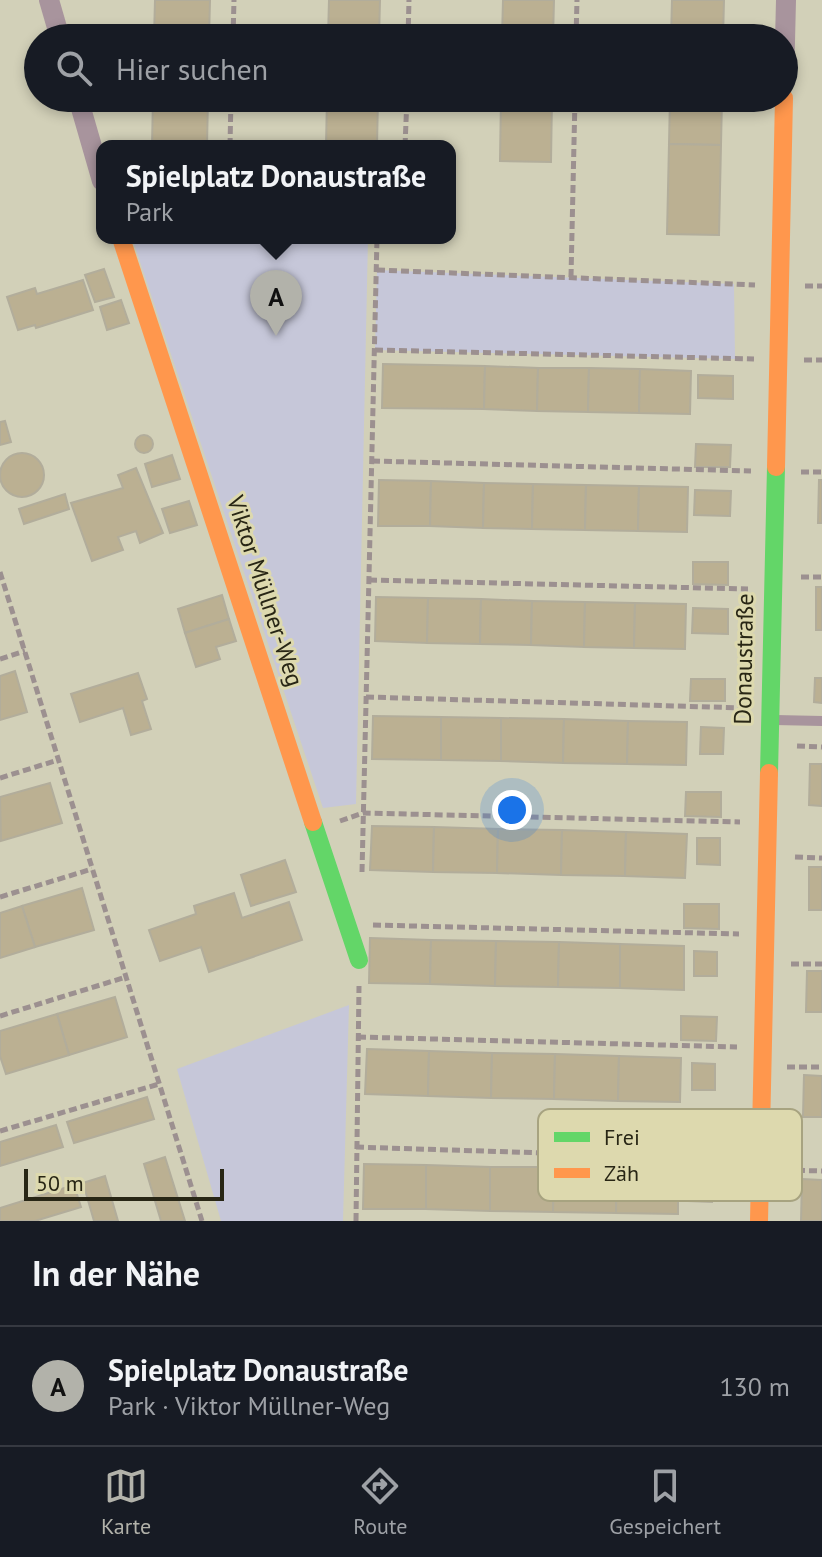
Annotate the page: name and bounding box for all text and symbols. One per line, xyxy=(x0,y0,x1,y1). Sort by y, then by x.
search box xyxy=(24,24,798,112)
icon: search xyxy=(52,46,96,90)
text: Hier suchen xyxy=(116,49,268,88)
popup xyxy=(96,140,456,244)
text: Spielplatz Donaustraße xyxy=(126,156,426,195)
text: Park xyxy=(126,195,174,228)
pin: A xyxy=(250,270,302,336)
street label: Viktor Müllner-Weg xyxy=(220,491,311,690)
street label: Donaustraße xyxy=(727,593,760,725)
your location xyxy=(492,790,532,830)
legend xyxy=(538,1109,802,1201)
text: Frei xyxy=(604,1123,640,1151)
text: Zäh xyxy=(604,1159,639,1187)
scale bar xyxy=(24,1165,224,1201)
text: 50 m xyxy=(36,1169,84,1197)
text: In der Nähe xyxy=(32,1251,200,1295)
text: Spielplatz Donaustraße xyxy=(108,1350,409,1389)
text: A xyxy=(50,1370,66,1403)
text: 130 m xyxy=(719,1370,790,1403)
text: Park · Viktor Müllner-Weg xyxy=(108,1389,390,1422)
tab: Karte xyxy=(101,1464,151,1540)
tab: Route xyxy=(353,1464,407,1540)
tab: Gespeichert xyxy=(609,1464,721,1540)

